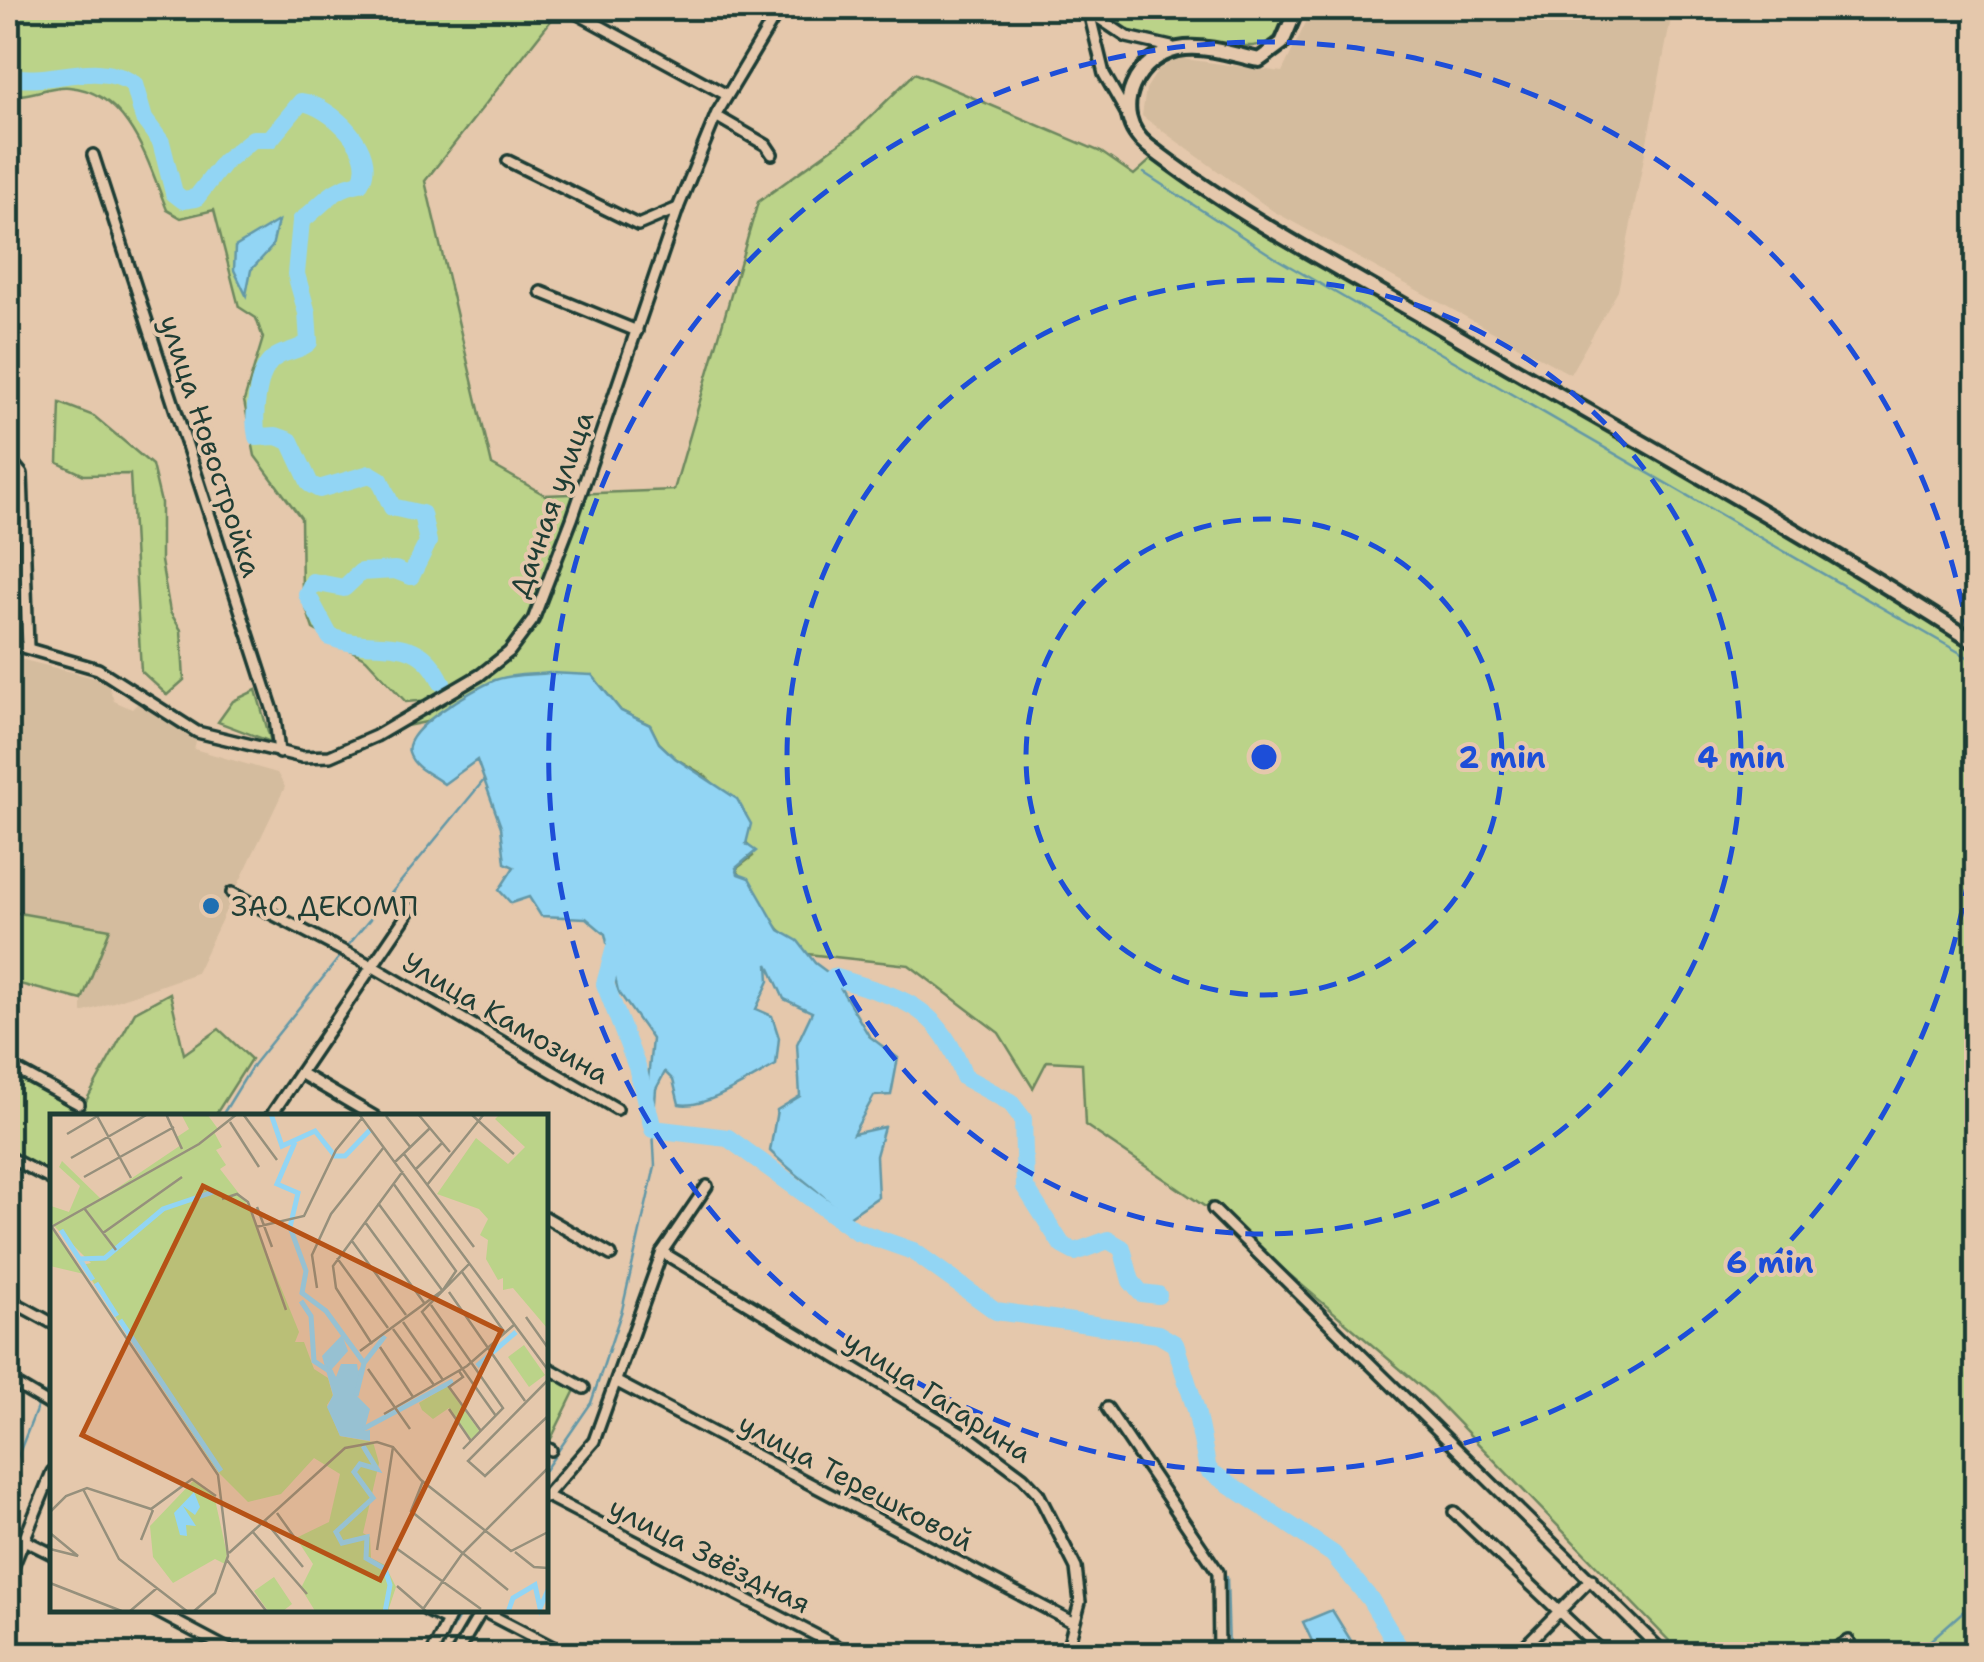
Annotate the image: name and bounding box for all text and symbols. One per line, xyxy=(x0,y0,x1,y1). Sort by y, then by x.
street label: улица Новостройка xyxy=(151,310,271,582)
street label: Дачная улица xyxy=(500,406,602,602)
text: 2 min xyxy=(1458,737,1546,778)
text: 4 min xyxy=(1697,737,1785,778)
centre of rings xyxy=(1246,739,1282,775)
place label: ЗАО ДЕКОМП xyxy=(231,887,418,925)
marker: ЗАО ДЕКОМП xyxy=(200,895,222,917)
street label: Улица Камозина xyxy=(396,943,616,1093)
inset map xyxy=(50,1114,548,1612)
text: 6 min xyxy=(1726,1242,1814,1283)
street label: улица Гагарина xyxy=(836,1321,1040,1471)
street label: улица Терешковой xyxy=(732,1404,980,1560)
street label: улица Звёздная xyxy=(603,1488,817,1622)

